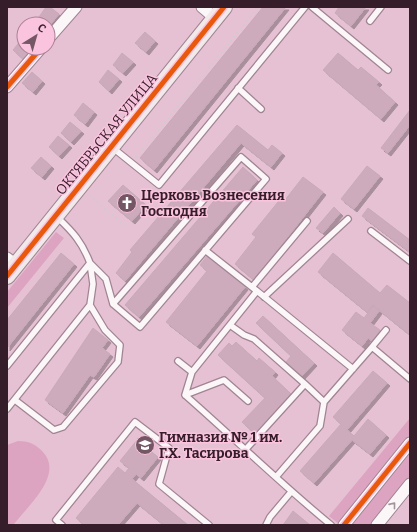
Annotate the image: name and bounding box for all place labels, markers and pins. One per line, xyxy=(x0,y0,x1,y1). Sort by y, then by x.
place label: Церковь Вознесения Господня xyxy=(141,187,285,220)
church icon: Церковь Вознесения Господня xyxy=(116,192,138,214)
place label: Гимназия № 1 им. Г.Х. Тасирова xyxy=(159,429,282,462)
school or university icon: Гимназия № 1 им. Г.Х. Тасирова xyxy=(134,434,156,456)

